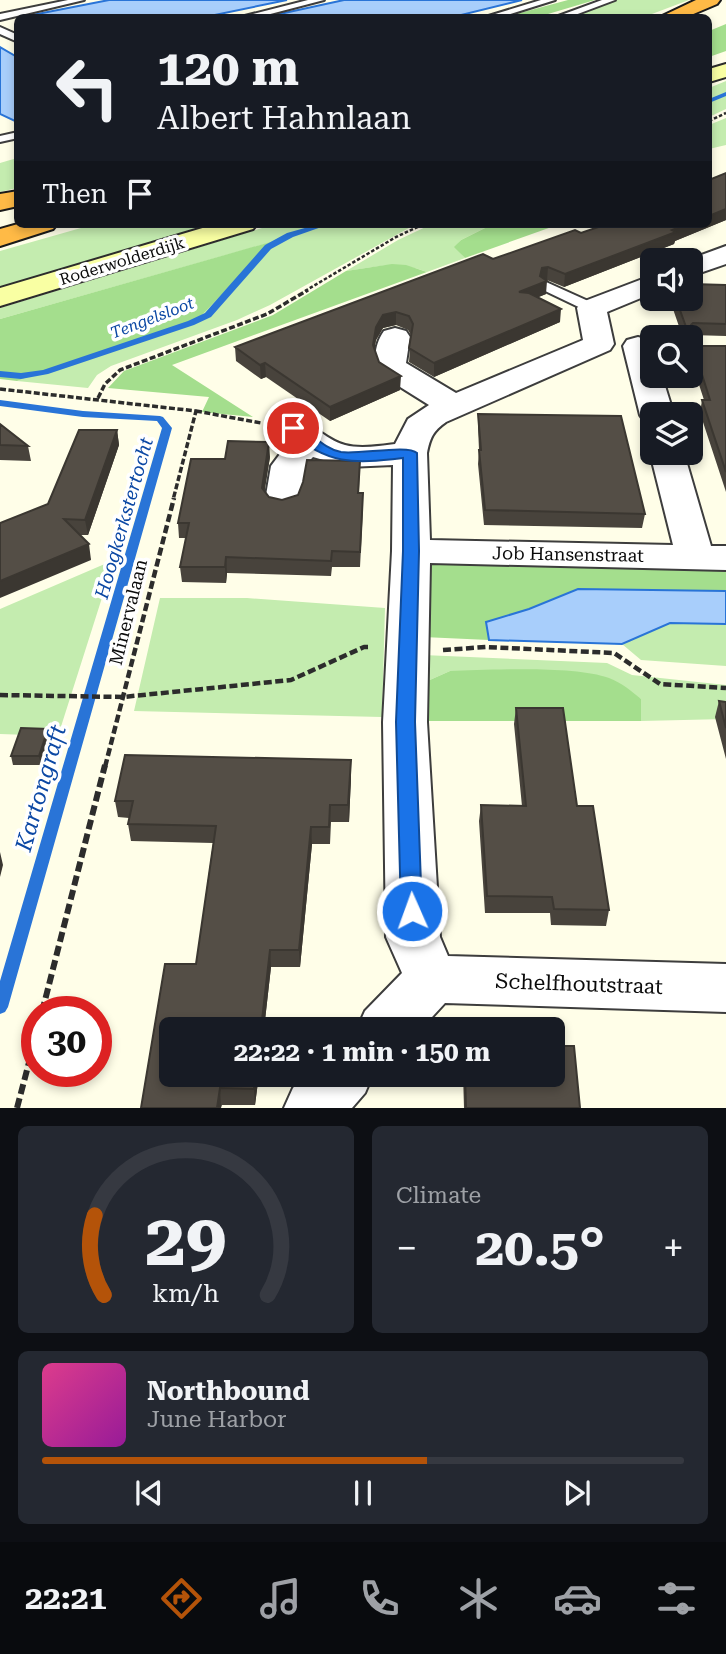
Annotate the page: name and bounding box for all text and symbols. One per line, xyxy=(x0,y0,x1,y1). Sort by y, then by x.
text: 120 m xyxy=(157,40,299,97)
icon: left xyxy=(42,42,133,133)
text: Albert Hahnlaan xyxy=(157,99,411,137)
icon: arrive xyxy=(121,175,159,213)
text: Then xyxy=(42,179,107,209)
street label: Roderwolderdijk xyxy=(57,233,187,289)
map controls xyxy=(640,248,703,465)
button: sound xyxy=(640,248,703,311)
water label: Tengelsloot xyxy=(108,293,196,343)
button: search xyxy=(640,325,703,388)
pin xyxy=(263,398,323,458)
button: layers xyxy=(640,402,703,465)
icon: arrive xyxy=(274,409,312,447)
water label: Hoogkerkstertocht xyxy=(90,435,158,602)
street label: Job Hansenstraat xyxy=(492,542,644,566)
street label: Minervalaan xyxy=(105,556,151,667)
water label: Kartongraft xyxy=(10,721,72,855)
position arrow xyxy=(375,874,449,948)
street label: Schelfhoutstraat xyxy=(495,969,663,999)
speed limit sign: 30 xyxy=(21,996,112,1087)
text: 22:22 · 1 min · 150 m xyxy=(234,1037,490,1067)
text: Climate xyxy=(396,1182,481,1209)
text: 29 xyxy=(145,1199,227,1284)
text: 20.5° xyxy=(475,1217,605,1278)
text: − xyxy=(396,1226,417,1270)
text: + xyxy=(663,1226,684,1270)
text: km/h xyxy=(153,1279,219,1308)
text: Northbound xyxy=(147,1376,310,1406)
text: June Harbor xyxy=(147,1406,287,1433)
icon: previous xyxy=(130,1474,168,1512)
icon: pause xyxy=(344,1474,382,1512)
icon: next xyxy=(558,1474,596,1512)
icon: directions xyxy=(157,1574,206,1623)
icon: music xyxy=(256,1574,305,1623)
icon: phone xyxy=(355,1574,404,1623)
icon: climate xyxy=(454,1574,503,1623)
icon: car xyxy=(553,1574,602,1623)
icon: filters xyxy=(652,1574,701,1623)
text: 22:21 xyxy=(25,1579,107,1617)

